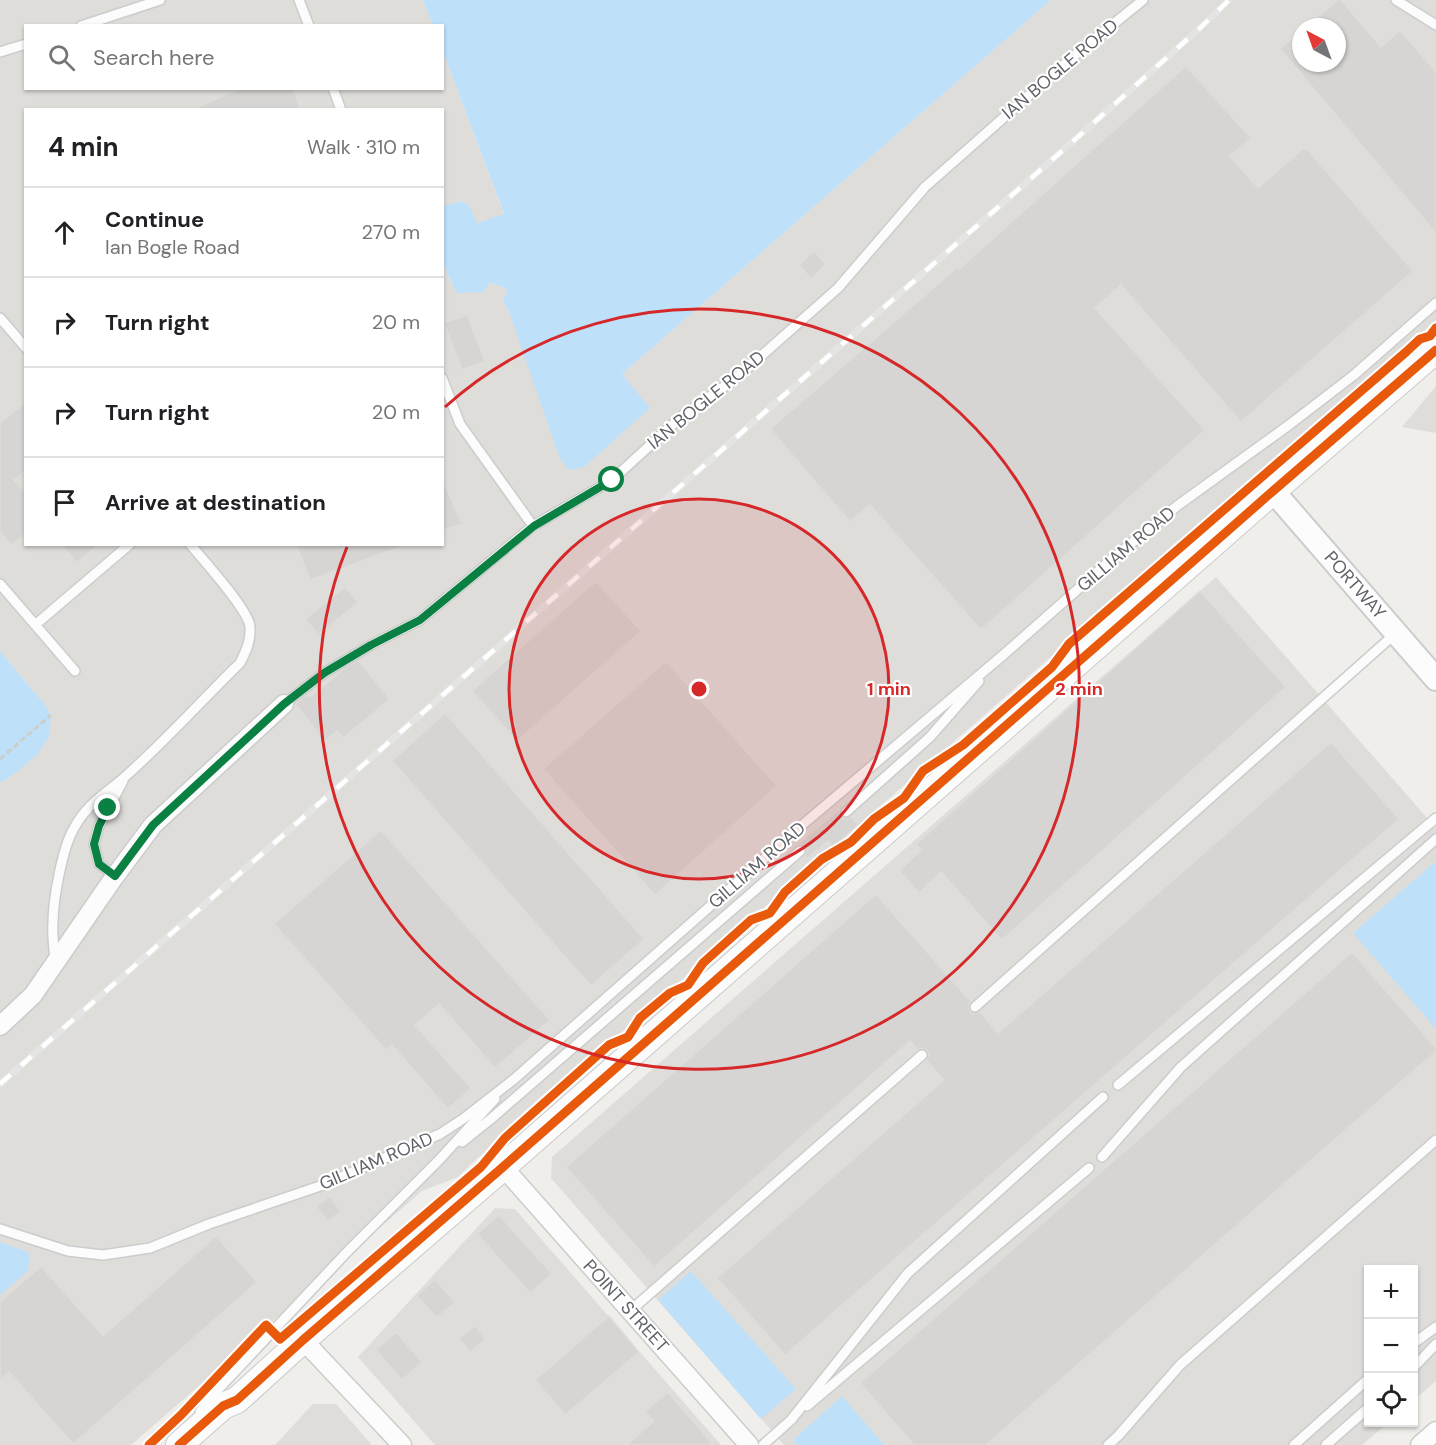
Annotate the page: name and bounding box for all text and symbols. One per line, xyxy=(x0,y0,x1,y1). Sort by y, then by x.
street label: IAN BOGLE ROAD xyxy=(997,13,1123,125)
north arrow xyxy=(1292,18,1346,72)
search box xyxy=(24,24,444,90)
icon: search xyxy=(45,41,78,74)
text: Search here xyxy=(93,43,214,72)
text: 4 min xyxy=(48,130,119,164)
text: Walk · 310 m xyxy=(307,134,420,160)
text: Continue xyxy=(105,205,204,234)
icon: ahead xyxy=(48,216,81,249)
text: 270 m xyxy=(362,219,420,245)
text: Ian Bogle Road xyxy=(105,234,240,260)
icon: right xyxy=(48,306,81,339)
text: Turn right xyxy=(105,308,210,337)
text: 20 m xyxy=(372,309,420,335)
street label: IAN BOGLE ROAD xyxy=(642,345,770,455)
icon: right xyxy=(48,396,81,429)
text: Turn right xyxy=(105,398,210,427)
text: 20 m xyxy=(372,399,420,425)
route start xyxy=(598,466,624,492)
icon: arrive xyxy=(48,486,81,519)
text: Arrive at destination xyxy=(105,488,326,517)
street label: GILLIAM ROAD xyxy=(1072,501,1180,597)
street label: PORTWAY xyxy=(1319,546,1391,624)
text: 1 min xyxy=(867,677,911,701)
text: 2 min xyxy=(1055,677,1103,701)
centre of rings xyxy=(689,679,709,699)
route end xyxy=(94,794,120,820)
street label: GILLIAM ROAD xyxy=(703,816,811,914)
street label: GILLIAM ROAD xyxy=(316,1126,436,1196)
street label: POINT STREET xyxy=(578,1254,674,1358)
map controls xyxy=(1364,1265,1418,1427)
button: + xyxy=(1364,1265,1418,1319)
button: − xyxy=(1364,1319,1418,1373)
button: locate xyxy=(1364,1373,1418,1427)

